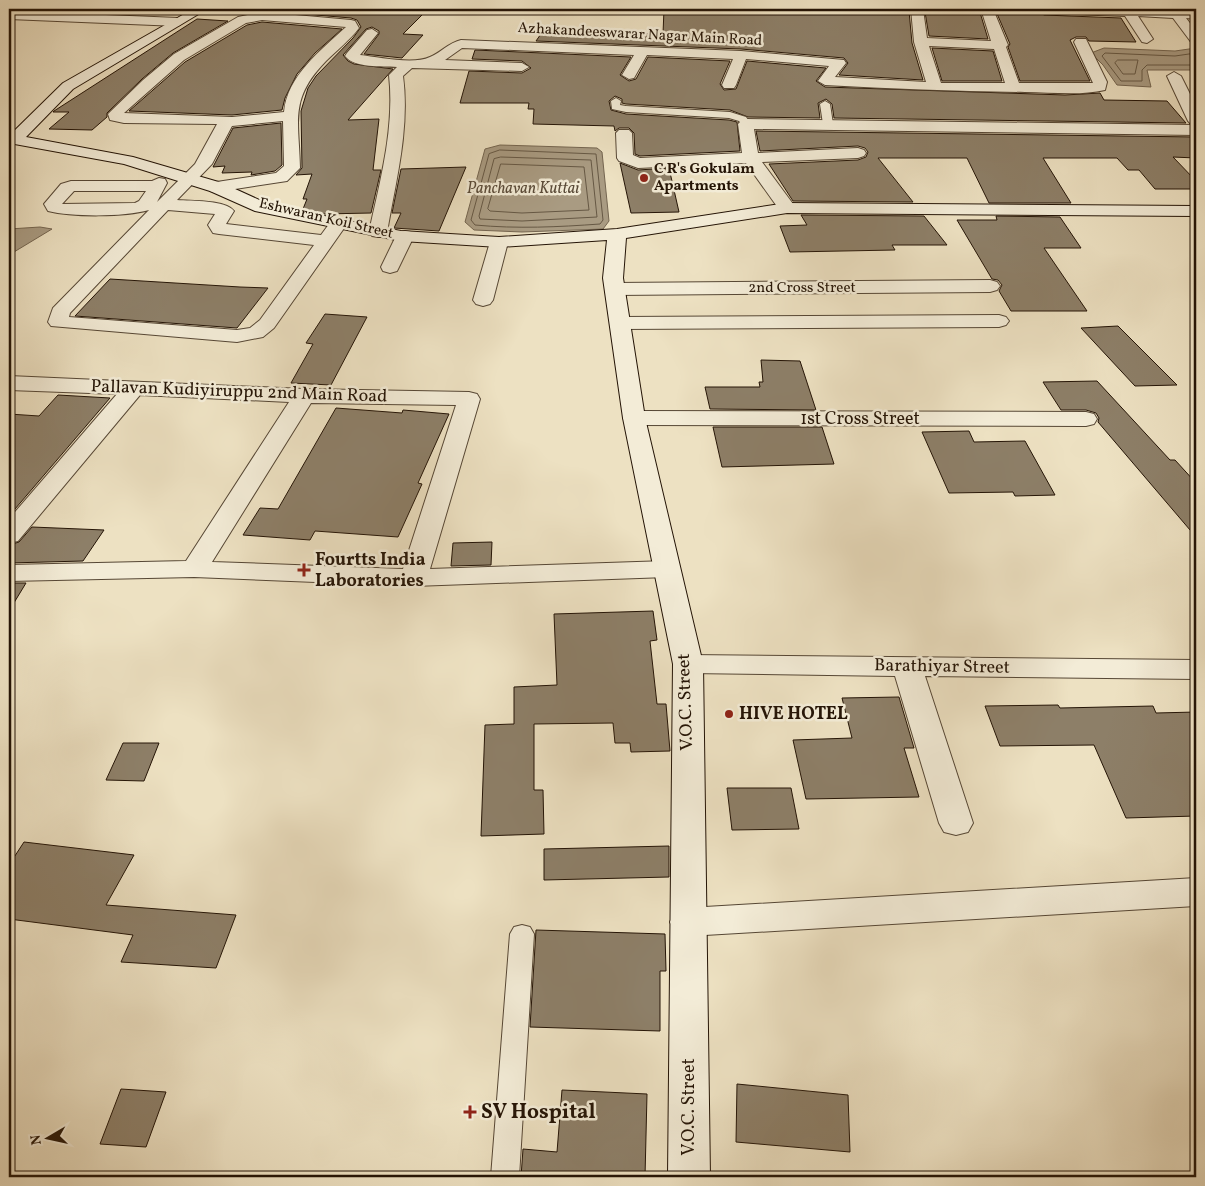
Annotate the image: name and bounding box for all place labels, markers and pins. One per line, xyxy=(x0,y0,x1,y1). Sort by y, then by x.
place label: C R's Gokulam Apartments xyxy=(654,159,755,197)
marker: C R's Gokulam Apartments xyxy=(638,172,650,184)
place label: Fourtts India Laboratories xyxy=(315,548,426,594)
marker: Fourtts India Laboratories xyxy=(297,563,311,577)
place label: HIVE HOTEL xyxy=(739,702,848,727)
marker: HIVE HOTEL xyxy=(723,708,735,720)
place label: SV Hospital xyxy=(481,1098,596,1127)
marker: SV Hospital xyxy=(463,1105,477,1119)

